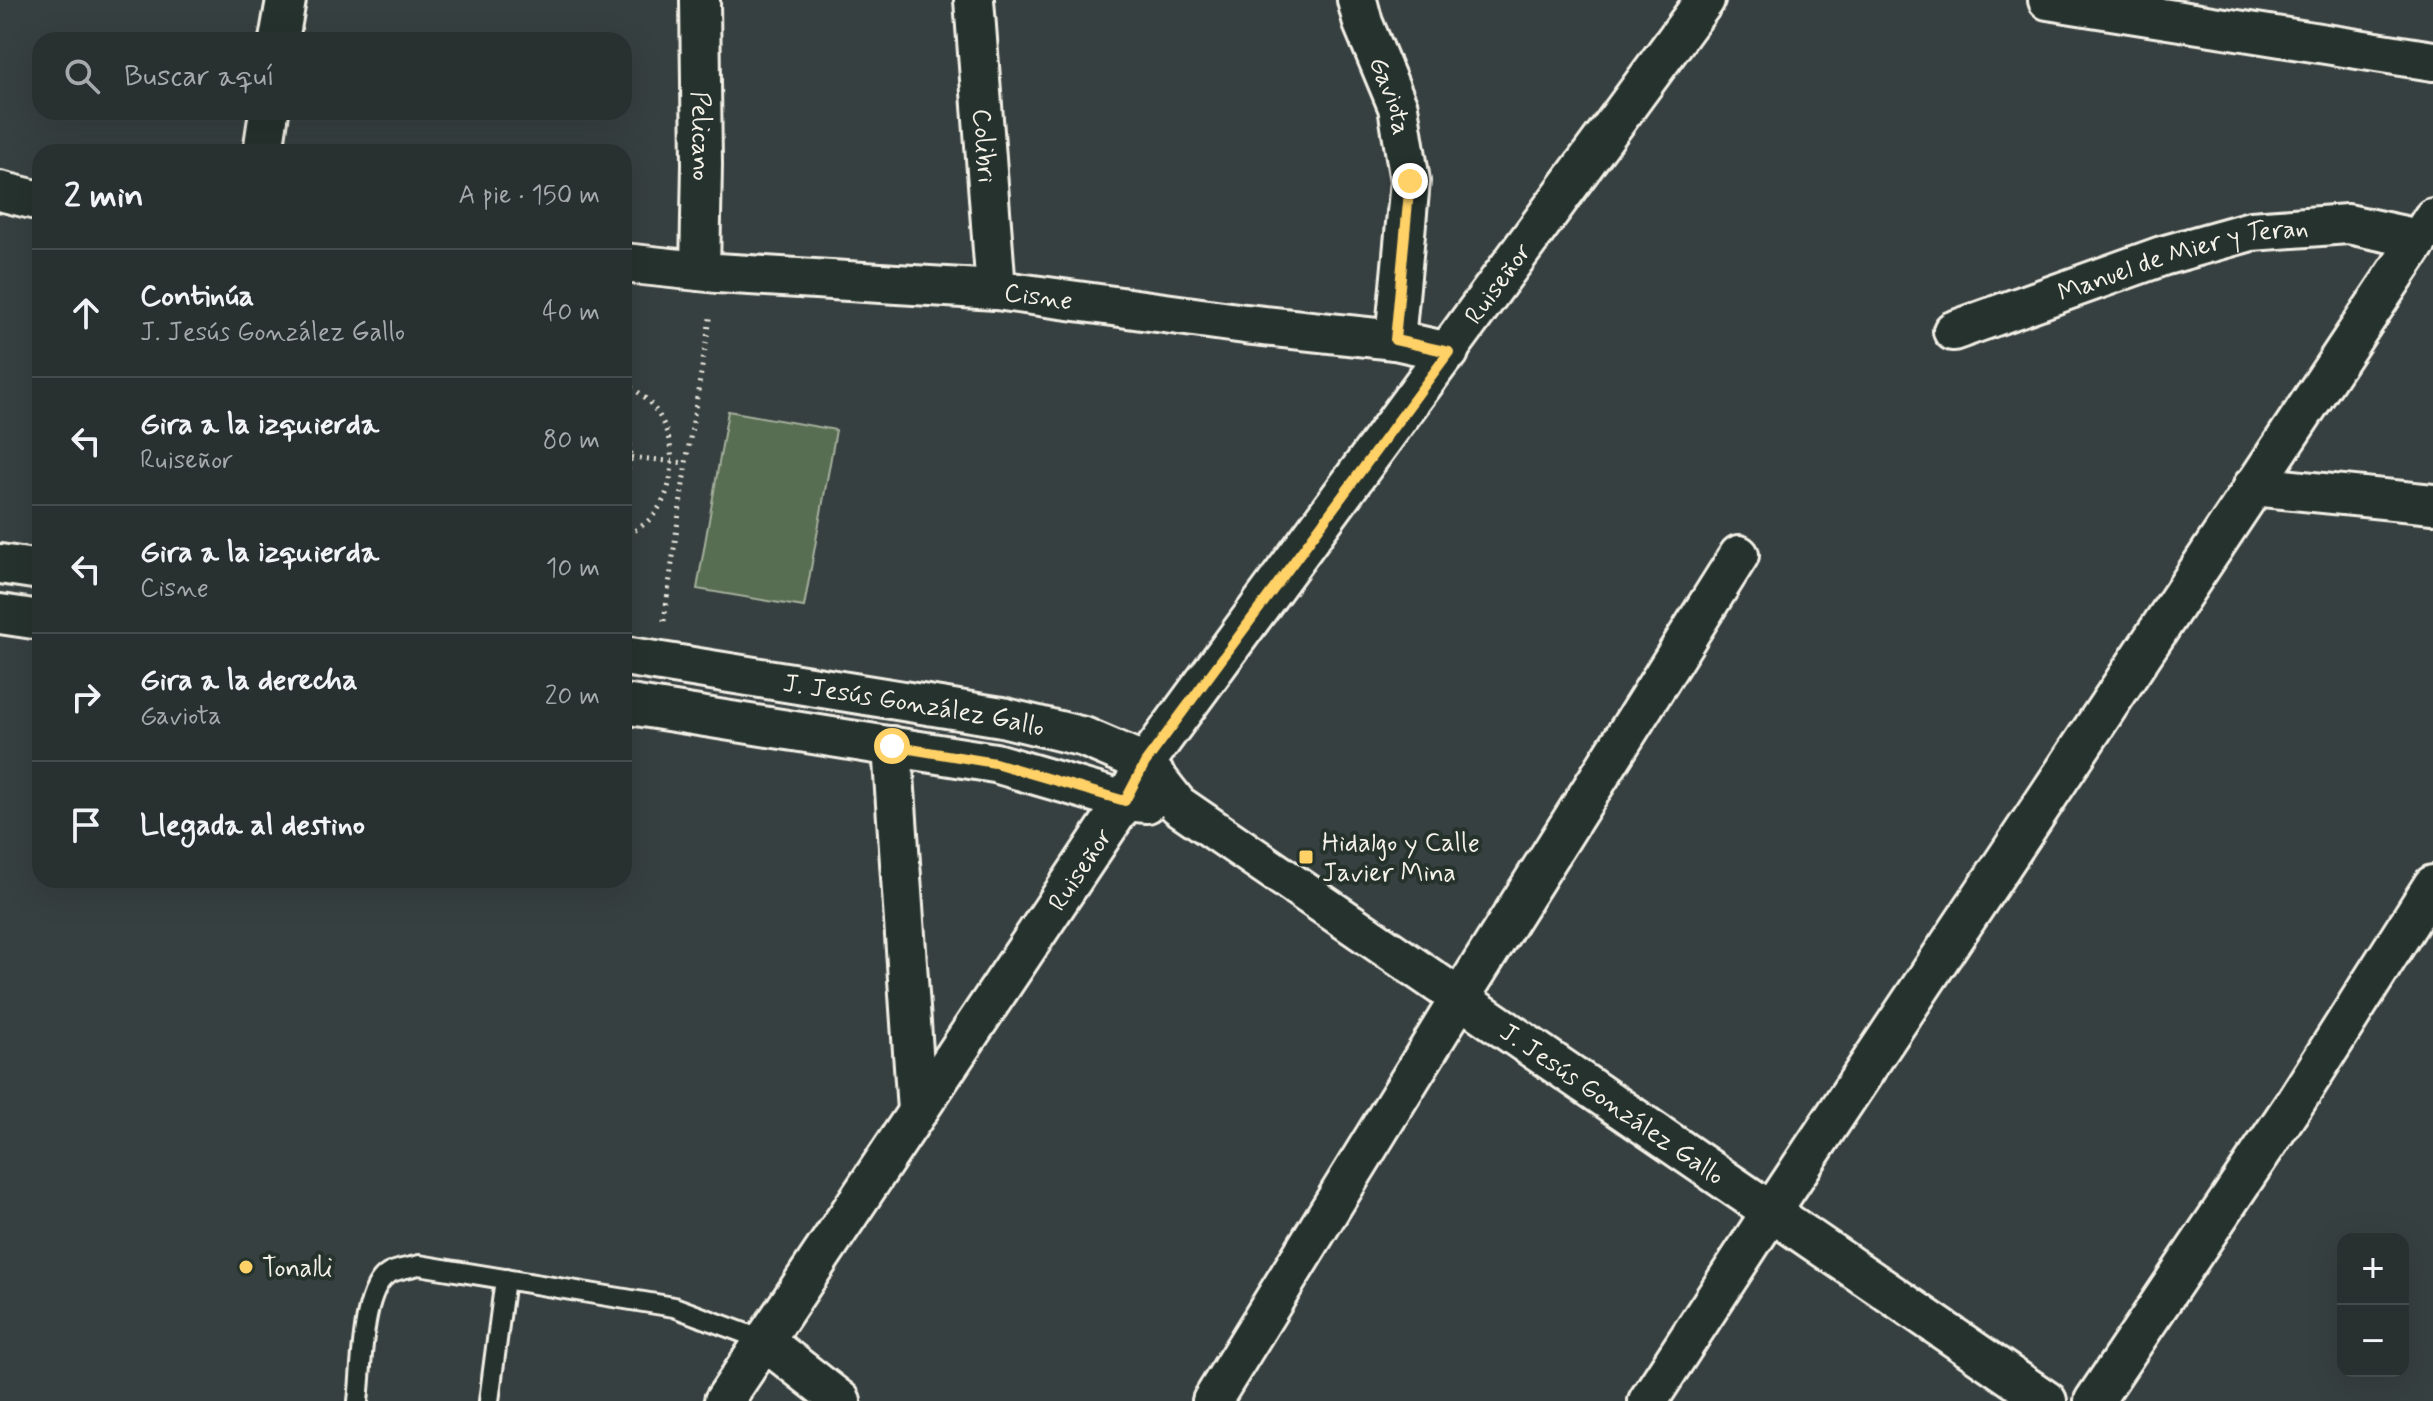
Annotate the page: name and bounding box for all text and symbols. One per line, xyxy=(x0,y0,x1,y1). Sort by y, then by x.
search box xyxy=(32,32,632,120)
street label: Gaviota xyxy=(1360,52,1417,138)
icon: search xyxy=(60,54,104,98)
text: Buscar aquí xyxy=(124,57,275,96)
street label: Pelicano xyxy=(682,91,717,181)
street label: Colibri xyxy=(963,107,1003,184)
route end xyxy=(1392,163,1428,199)
text: 2 min xyxy=(64,174,144,219)
text: A pie · 150 m xyxy=(458,179,600,213)
street label: Manuel de Mier y Teran xyxy=(2053,212,2310,311)
street label: Ruiseñor xyxy=(1458,237,1540,332)
street label: Cisne xyxy=(1002,276,1075,319)
text: Continúa xyxy=(140,277,254,316)
icon: ahead xyxy=(64,291,108,335)
text: 40 m xyxy=(542,296,600,330)
text: J. Jesús González Gallo xyxy=(140,316,405,350)
text: Gira a la izquierda xyxy=(140,405,379,444)
icon: left xyxy=(64,419,108,463)
text: 80 m xyxy=(543,424,600,458)
text: Ruiseñor xyxy=(140,444,233,478)
text: Gira a la izquierda xyxy=(140,533,379,572)
icon: left xyxy=(64,547,108,591)
text: 10 m xyxy=(546,552,600,586)
text: Cisne xyxy=(140,572,209,606)
text: Gira a la derecha xyxy=(140,661,358,700)
street label: J. Jesús González Gallo xyxy=(780,667,1048,746)
icon: right xyxy=(64,675,108,719)
text: 20 m xyxy=(545,680,600,714)
text: Gaviota xyxy=(140,700,222,734)
route start xyxy=(874,728,910,764)
icon: arrive xyxy=(64,803,108,847)
text: Llegada al destino xyxy=(140,806,365,845)
street label: Ruiseñor xyxy=(1041,822,1121,918)
place label: Hidalgo y Calle Javier Mina xyxy=(1322,827,1480,891)
marker: Hidalgo y Calle Javier Mina xyxy=(1297,848,1315,866)
street label: J. Jesús González Gallo xyxy=(1493,1016,1730,1194)
map controls xyxy=(2337,1233,2409,1377)
button: + xyxy=(2337,1233,2409,1305)
place label: Tonalli xyxy=(262,1252,333,1286)
marker: Tonalli xyxy=(237,1258,255,1276)
button: − xyxy=(2337,1305,2409,1377)

